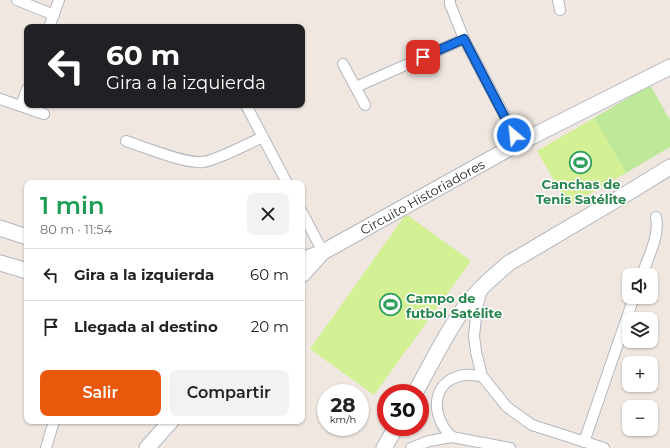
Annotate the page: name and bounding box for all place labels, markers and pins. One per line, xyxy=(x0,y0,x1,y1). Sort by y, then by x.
pin xyxy=(406,40,440,74)
sports icon: Canchas de Tenis Satélite xyxy=(568,149,594,175)
place label: Canchas de Tenis Satélite xyxy=(536,176,626,207)
place label: Campo de futbol Satélite xyxy=(406,290,502,321)
sports icon: Campo de futbol Satélite xyxy=(377,292,403,318)

